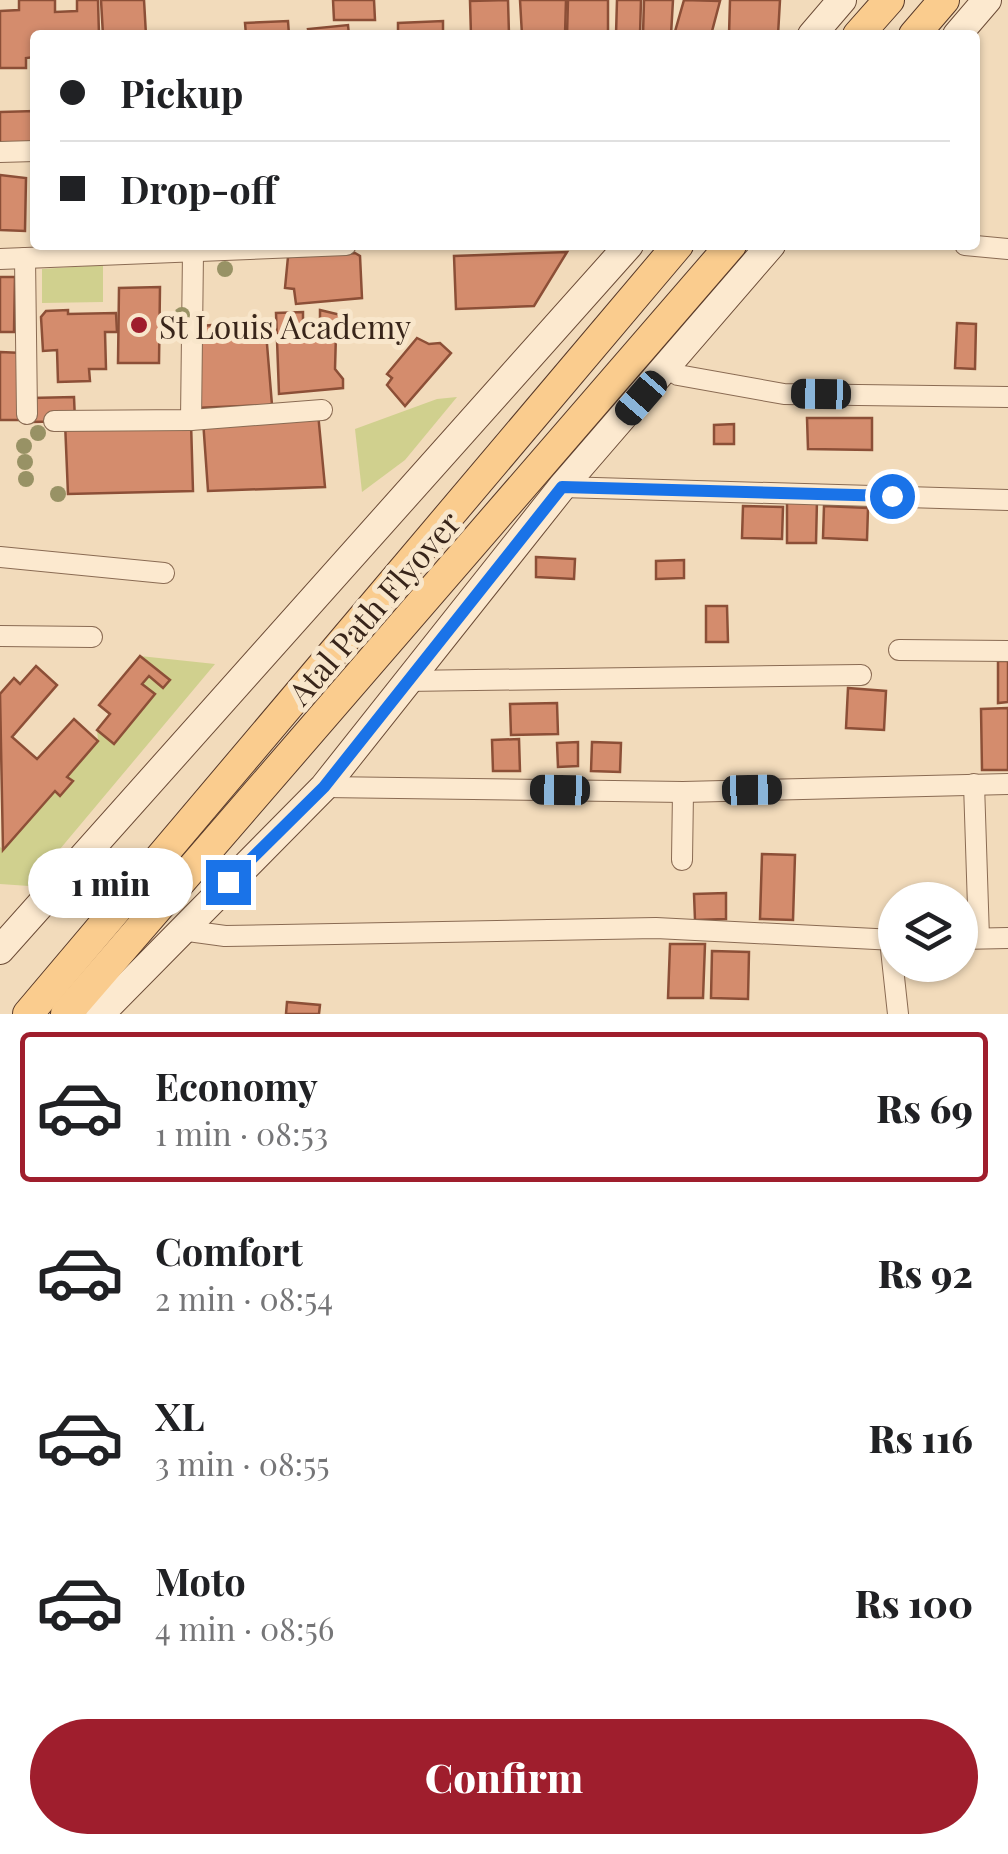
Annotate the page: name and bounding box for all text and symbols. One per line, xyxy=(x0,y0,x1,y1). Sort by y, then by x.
text: Pickup xyxy=(120,67,243,118)
text: Drop-off xyxy=(120,163,277,214)
place label: St Louis Academy xyxy=(159,304,411,347)
marker: St Louis Academy xyxy=(128,314,150,336)
car xyxy=(610,366,672,430)
car xyxy=(791,378,851,410)
route start xyxy=(870,474,915,519)
street label: Atal Path Flyover xyxy=(276,501,469,714)
car xyxy=(530,774,590,806)
car xyxy=(722,774,782,806)
callout: 1 min xyxy=(28,847,193,917)
route end xyxy=(206,860,251,905)
text: 1 min xyxy=(71,861,150,904)
map controls xyxy=(878,882,978,982)
button: layers xyxy=(878,882,978,982)
text: Economy xyxy=(155,1060,318,1111)
icon: car xyxy=(35,1062,125,1152)
text: Rs 69 xyxy=(876,1082,973,1133)
text: 1 min · 08:53 xyxy=(155,1111,328,1154)
text: Comfort xyxy=(155,1225,303,1276)
icon: car xyxy=(35,1227,125,1317)
text: Rs 92 xyxy=(878,1247,973,1298)
text: 2 min · 08:54 xyxy=(155,1276,333,1319)
text: XL xyxy=(155,1390,204,1441)
icon: car xyxy=(35,1392,125,1482)
text: Rs 116 xyxy=(868,1412,973,1463)
text: 3 min · 08:55 xyxy=(155,1441,330,1484)
text: Moto xyxy=(155,1555,246,1606)
icon: car xyxy=(35,1557,125,1647)
text: Rs 100 xyxy=(855,1577,973,1628)
text: 4 min · 08:56 xyxy=(155,1606,334,1649)
button: Confirm xyxy=(30,1719,978,1834)

